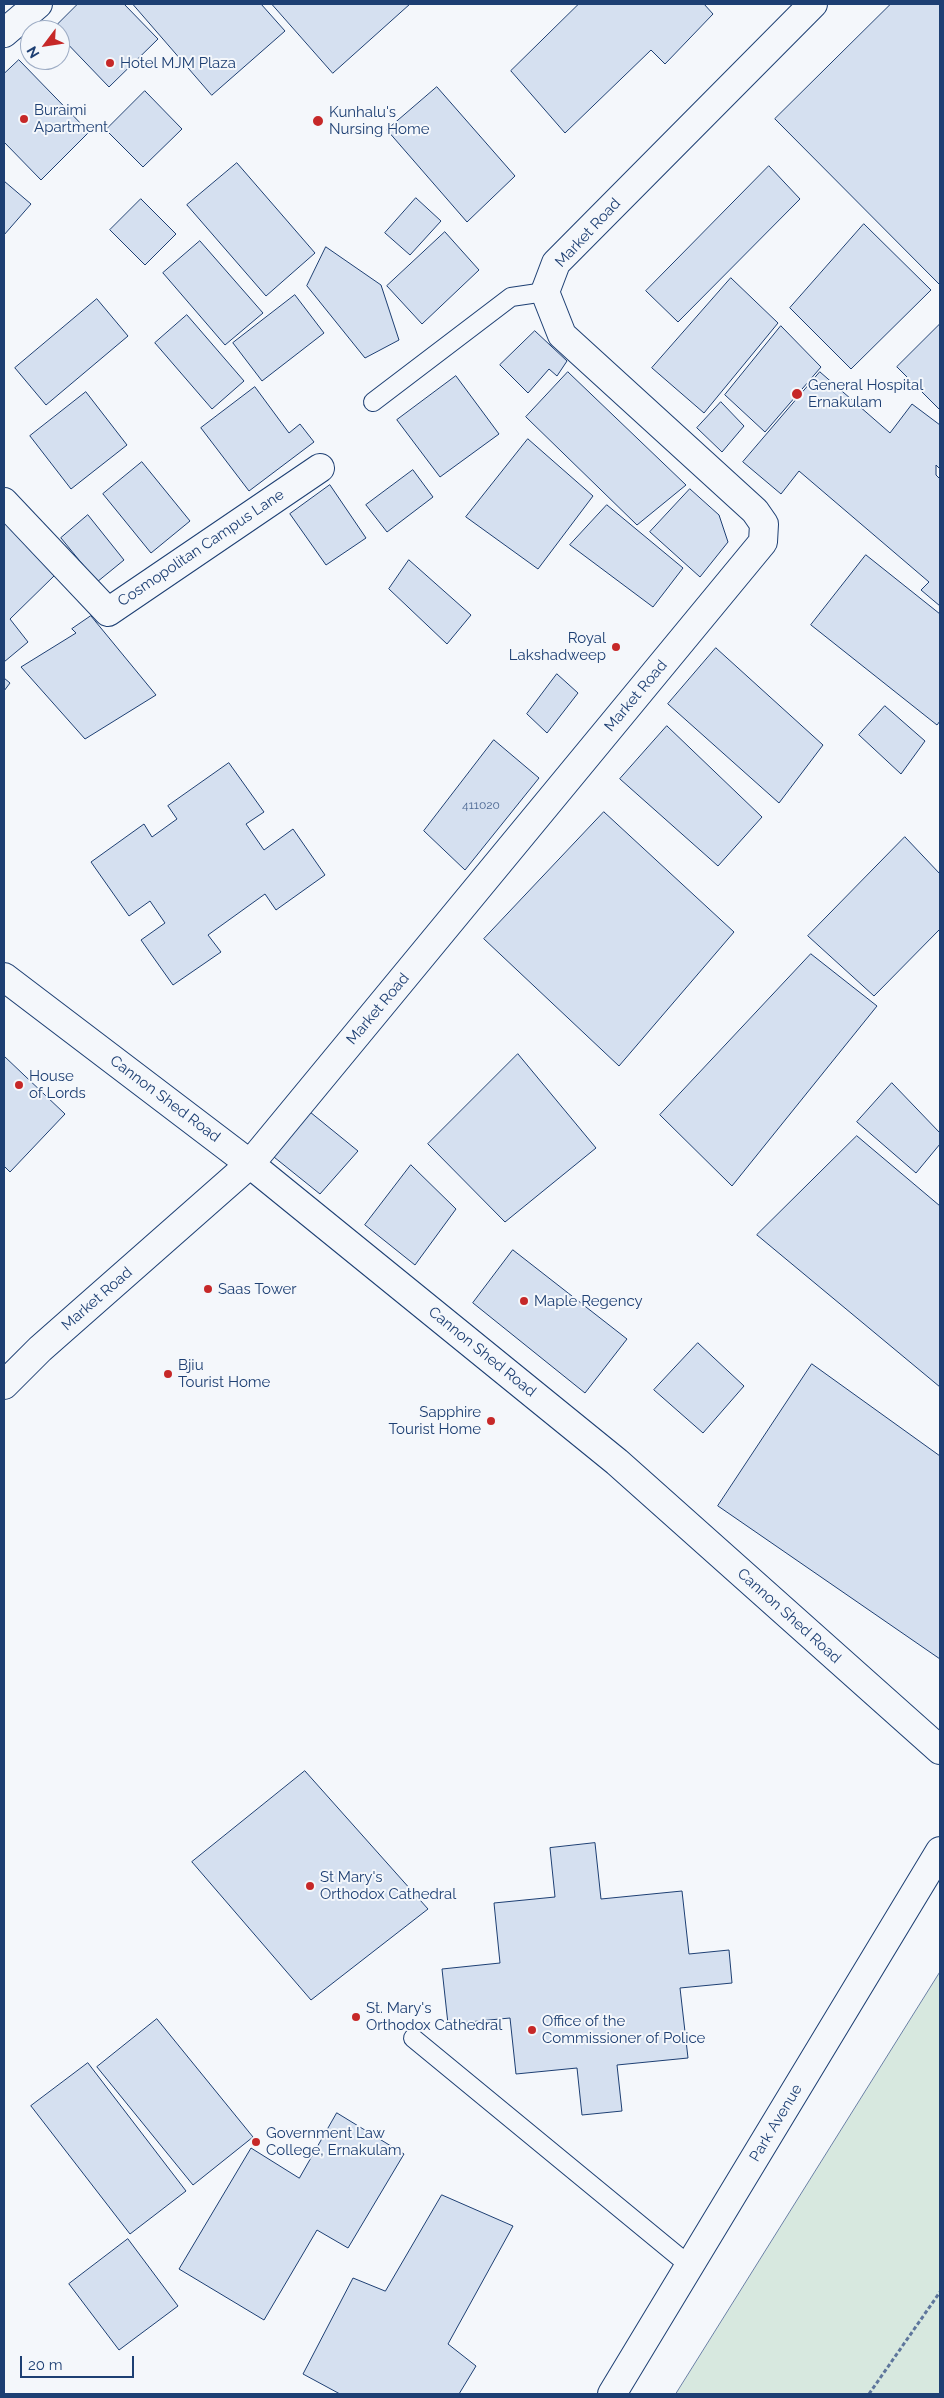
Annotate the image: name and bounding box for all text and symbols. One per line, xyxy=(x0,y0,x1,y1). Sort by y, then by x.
north arrow xyxy=(20,20,70,70)
text: N xyxy=(23,44,43,61)
place label: Hotel MJM Plaza xyxy=(120,54,236,72)
marker: Hotel MJM Plaza xyxy=(104,57,116,69)
place label: Buraimi Apartment xyxy=(34,101,108,136)
place label: Kunhalu's Nursing Home xyxy=(329,103,430,138)
marker: Buraimi Apartment xyxy=(18,113,30,125)
marker: Kunhalu's Nursing Home xyxy=(311,114,325,128)
street label: Market Road xyxy=(552,195,624,271)
place label: General Hospital Ernakulam xyxy=(808,376,923,411)
marker: General Hospital Ernakulam xyxy=(790,387,804,401)
street label: Cosmopolitan Campus Lane xyxy=(115,486,287,610)
place label: Royal Lakshadweep xyxy=(509,629,606,664)
marker: Royal Lakshadweep xyxy=(610,641,622,653)
street label: Market Road xyxy=(601,657,671,735)
house number: 411020 xyxy=(462,798,500,812)
street label: Market Road xyxy=(343,970,413,1048)
street label: Cannon Shed Road xyxy=(106,1052,224,1146)
place label: House of Lords xyxy=(29,1067,86,1102)
marker: House of Lords xyxy=(13,1079,25,1091)
street label: Market Road xyxy=(58,1263,136,1335)
place label: Saas Tower xyxy=(218,1280,297,1298)
marker: Saas Tower xyxy=(202,1283,214,1295)
place label: Maple Regency xyxy=(534,1292,643,1310)
marker: Maple Regency xyxy=(518,1295,530,1307)
street label: Cannon Shed Road xyxy=(425,1303,539,1401)
place label: Bjiu Tourist Home xyxy=(178,1356,270,1391)
marker: Bjiu Tourist Home xyxy=(162,1368,174,1380)
place label: Sapphire Tourist Home xyxy=(389,1403,481,1438)
marker: Sapphire Tourist Home xyxy=(485,1415,497,1427)
street label: Cannon Shed Road xyxy=(733,1565,845,1667)
place label: St Mary's Orthodox Cathedral xyxy=(320,1868,456,1903)
marker: St Mary's Orthodox Cathedral xyxy=(304,1880,316,1892)
place label: St. Mary's Orthodox Cathedral xyxy=(366,1999,502,2034)
marker: St. Mary's Orthodox Cathedral xyxy=(350,2011,362,2023)
place label: Office of the Commissioner of Police xyxy=(542,2012,705,2047)
marker: Office of the Commissioner of Police xyxy=(526,2024,538,2036)
street label: Park Avenue xyxy=(746,2081,806,2165)
place label: Government Law College, Ernakulam xyxy=(266,2124,402,2159)
marker: Government Law College, Ernakulam xyxy=(250,2136,262,2148)
scale bar xyxy=(22,2346,136,2378)
text: 20 m xyxy=(28,2356,63,2374)

